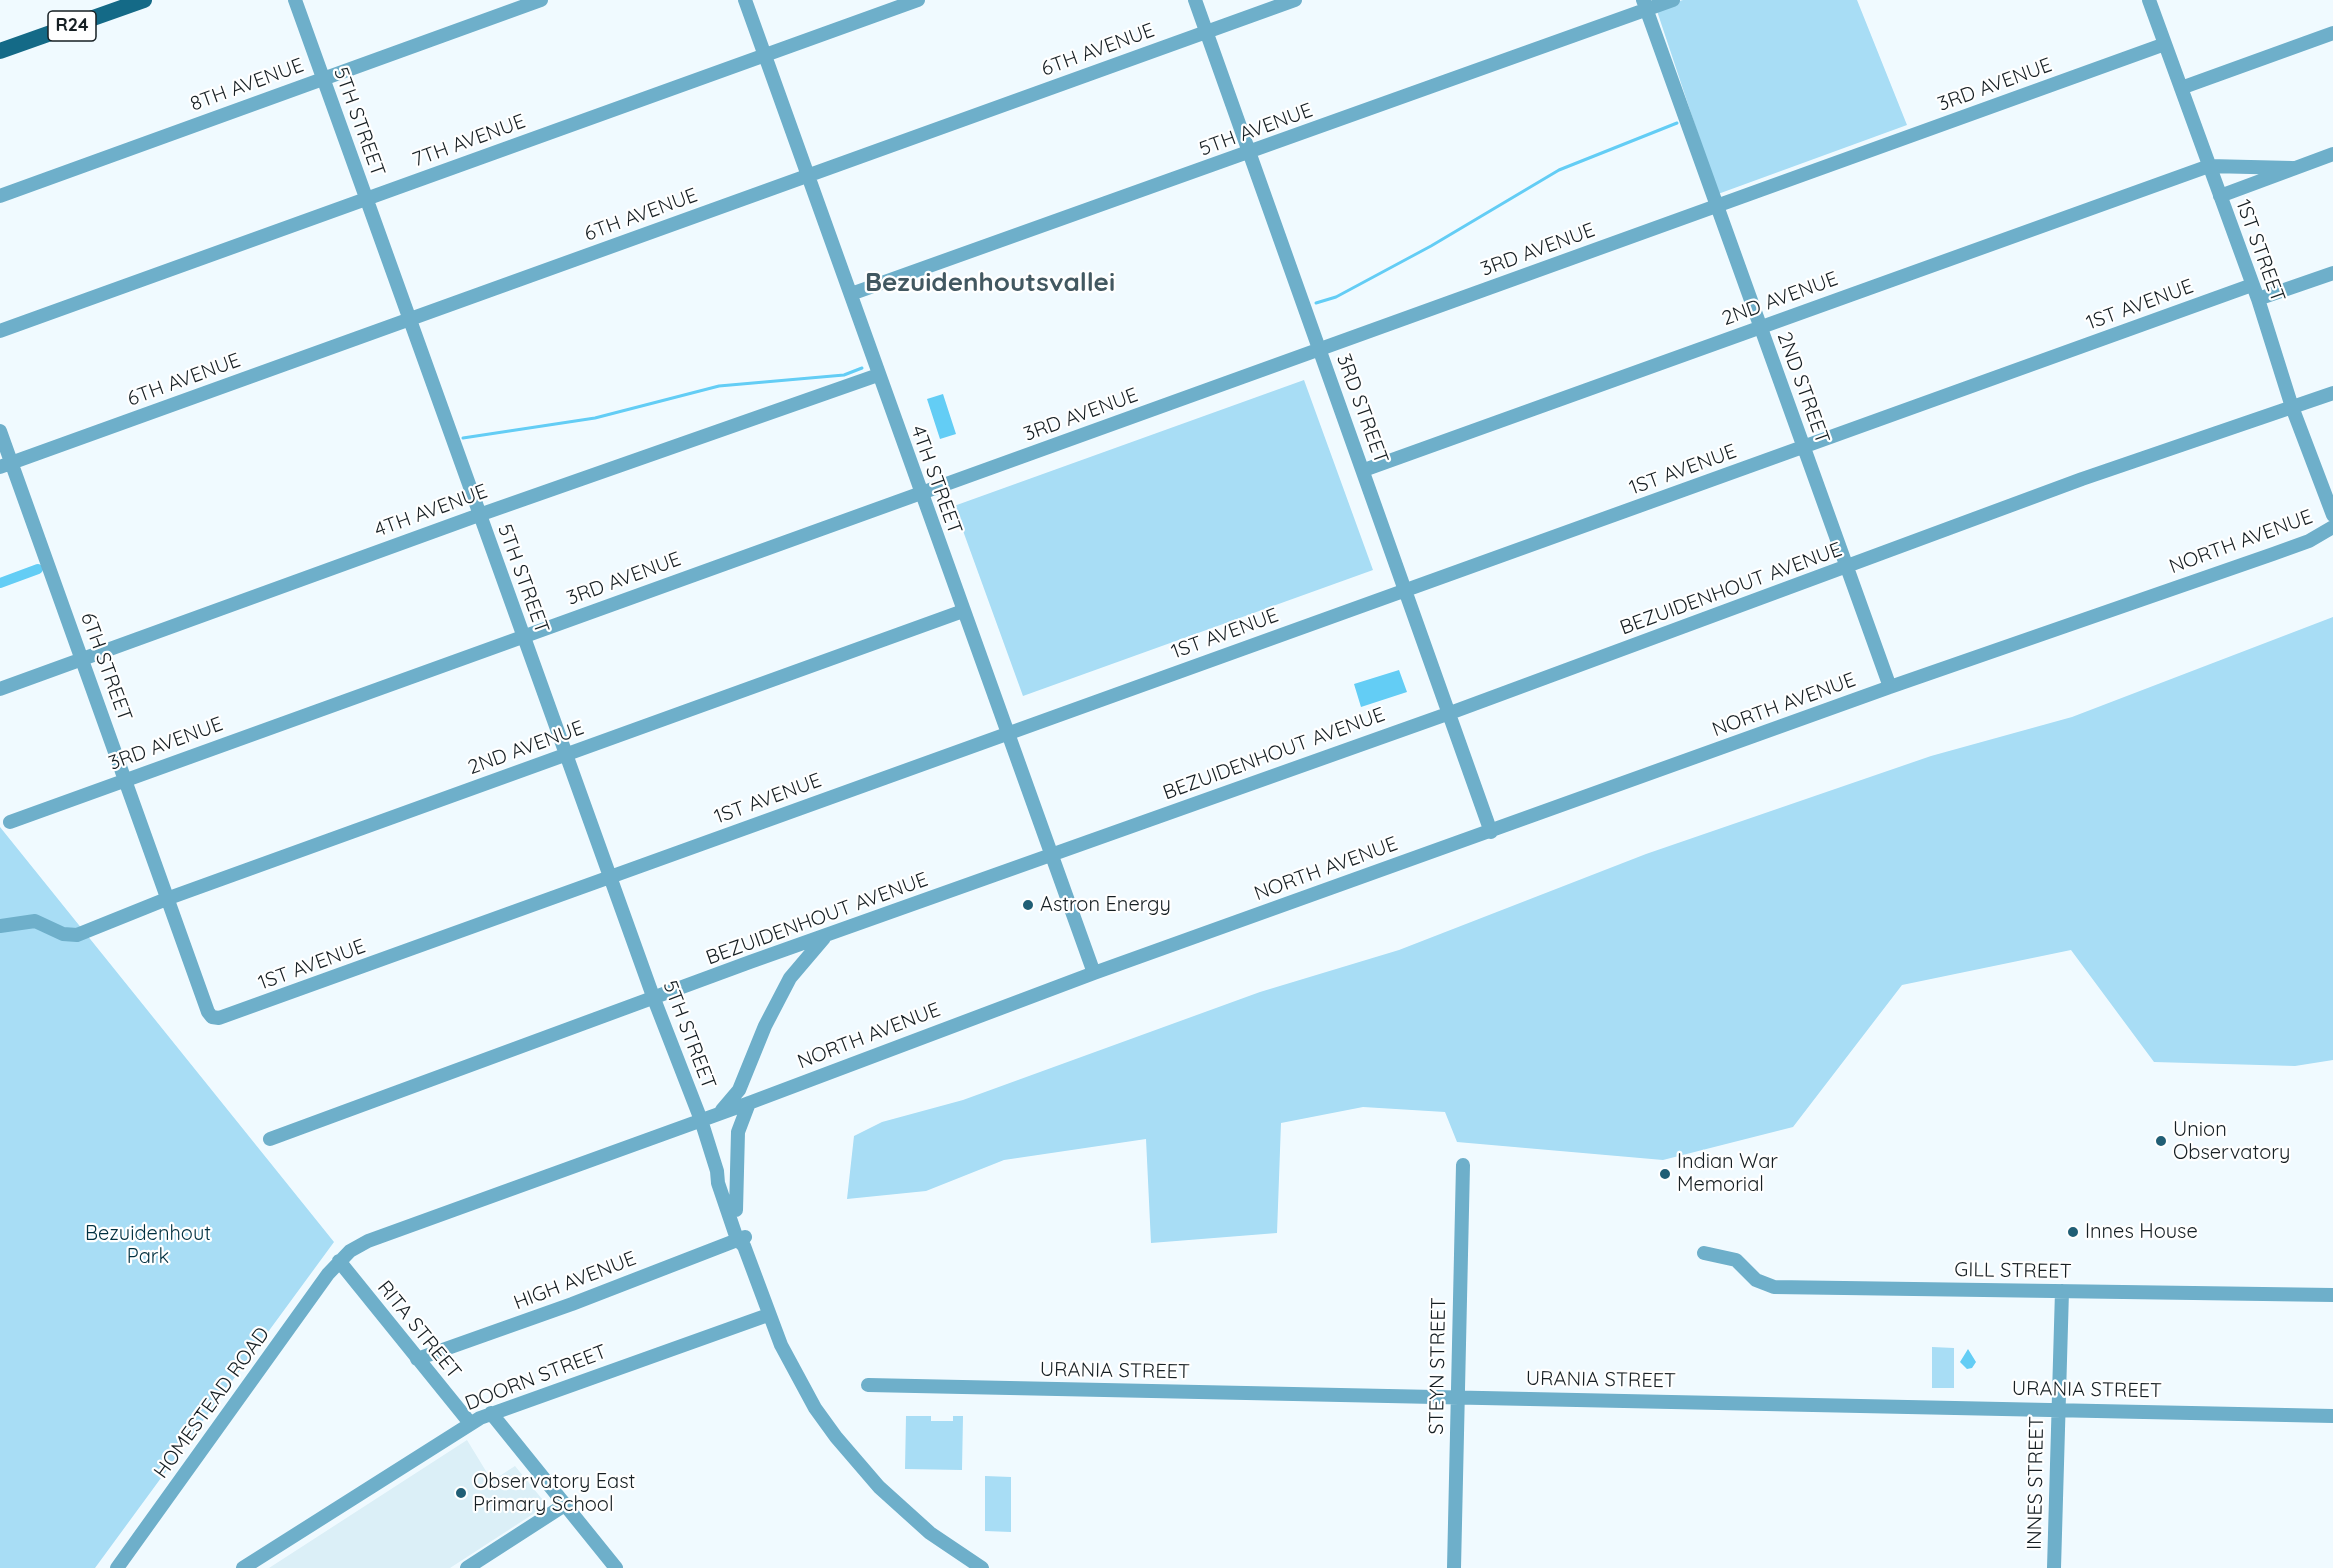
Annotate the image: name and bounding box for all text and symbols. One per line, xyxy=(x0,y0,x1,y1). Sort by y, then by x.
road number: R24 xyxy=(48,11,96,41)
street label: 6TH AVENUE xyxy=(1038,18,1158,82)
street label: 8TH AVENUE xyxy=(187,53,307,117)
street label: 3RD AVENUE xyxy=(1935,53,2055,117)
street label: 5TH STREET xyxy=(328,64,390,180)
street label: 5TH AVENUE xyxy=(1196,98,1316,162)
street label: 7TH AVENUE xyxy=(409,110,529,172)
street label: 6TH AVENUE xyxy=(581,183,701,247)
street label: 1ST STREET xyxy=(2230,196,2290,306)
street label: 3RD AVENUE xyxy=(1478,218,1598,282)
district label: Bezuidenhoutsvallei xyxy=(865,267,1115,299)
street label: 2ND AVENUE xyxy=(1719,267,1841,331)
street label: 1ST AVENUE xyxy=(2083,275,2197,335)
street label: 2ND STREET xyxy=(1772,329,1834,447)
street label: 6TH AVENUE xyxy=(124,348,244,412)
street label: 3RD STREET xyxy=(1331,351,1393,467)
street label: 3RD AVENUE xyxy=(1021,383,1141,447)
street label: 4TH STREET xyxy=(905,422,967,538)
street label: 1ST AVENUE xyxy=(1626,440,1740,500)
street label: 4TH AVENUE xyxy=(371,479,491,543)
street label: NORTH AVENUE xyxy=(2166,505,2316,579)
street label: 5TH STREET xyxy=(492,521,554,637)
street label: BEZUIDENHOUT AVENUE xyxy=(1617,538,1845,640)
street label: 3RD AVENUE xyxy=(564,547,684,611)
street label: 1ST AVENUE xyxy=(1168,604,1282,664)
street label: 6TH STREET xyxy=(75,609,137,725)
street label: NORTH AVENUE xyxy=(1709,668,1859,742)
street label: BEZUIDENHOUT AVENUE xyxy=(1160,703,1388,805)
street label: 3RD AVENUE xyxy=(106,712,226,776)
street label: 2ND AVENUE xyxy=(465,716,587,780)
street label: 1ST AVENUE xyxy=(711,769,825,829)
street label: NORTH AVENUE xyxy=(1251,832,1401,906)
street label: BEZUIDENHOUT AVENUE xyxy=(703,868,931,970)
place label: Astron Energy xyxy=(1040,893,1171,917)
marker: Astron Energy xyxy=(1021,898,1035,912)
street label: 1ST AVENUE xyxy=(255,935,369,995)
street label: 5TH STREET xyxy=(657,977,721,1093)
street label: NORTH AVENUE xyxy=(794,998,944,1074)
place label: Union Observatory xyxy=(2173,1118,2290,1165)
marker: Union Observatory xyxy=(2154,1134,2168,1148)
place label: Indian War Memorial xyxy=(1677,1150,1778,1197)
marker: Indian War Memorial xyxy=(1658,1167,1672,1181)
place label: Innes House xyxy=(2085,1220,2198,1244)
park label: Bezuidenhout Park xyxy=(85,1222,211,1269)
marker: Innes House xyxy=(2066,1225,2080,1239)
street label: HIGH AVENUE xyxy=(510,1247,640,1315)
street label: GILL STREET xyxy=(1954,1258,2072,1284)
street label: RITA STREET xyxy=(372,1276,466,1384)
street label: STEYN STREET xyxy=(1425,1297,1451,1435)
street label: HOMESTEAD ROAD xyxy=(149,1323,275,1483)
street label: DOORN STREET xyxy=(462,1340,610,1416)
street label: URANIA STREET xyxy=(1040,1358,1190,1384)
street label: URANIA STREET xyxy=(1526,1367,1676,1393)
street label: URANIA STREET xyxy=(2012,1377,2162,1403)
street label: INNES STREET xyxy=(2023,1416,2049,1550)
place label: Observatory East Primary School xyxy=(473,1470,635,1517)
marker: Observatory East Primary School xyxy=(454,1486,468,1500)

